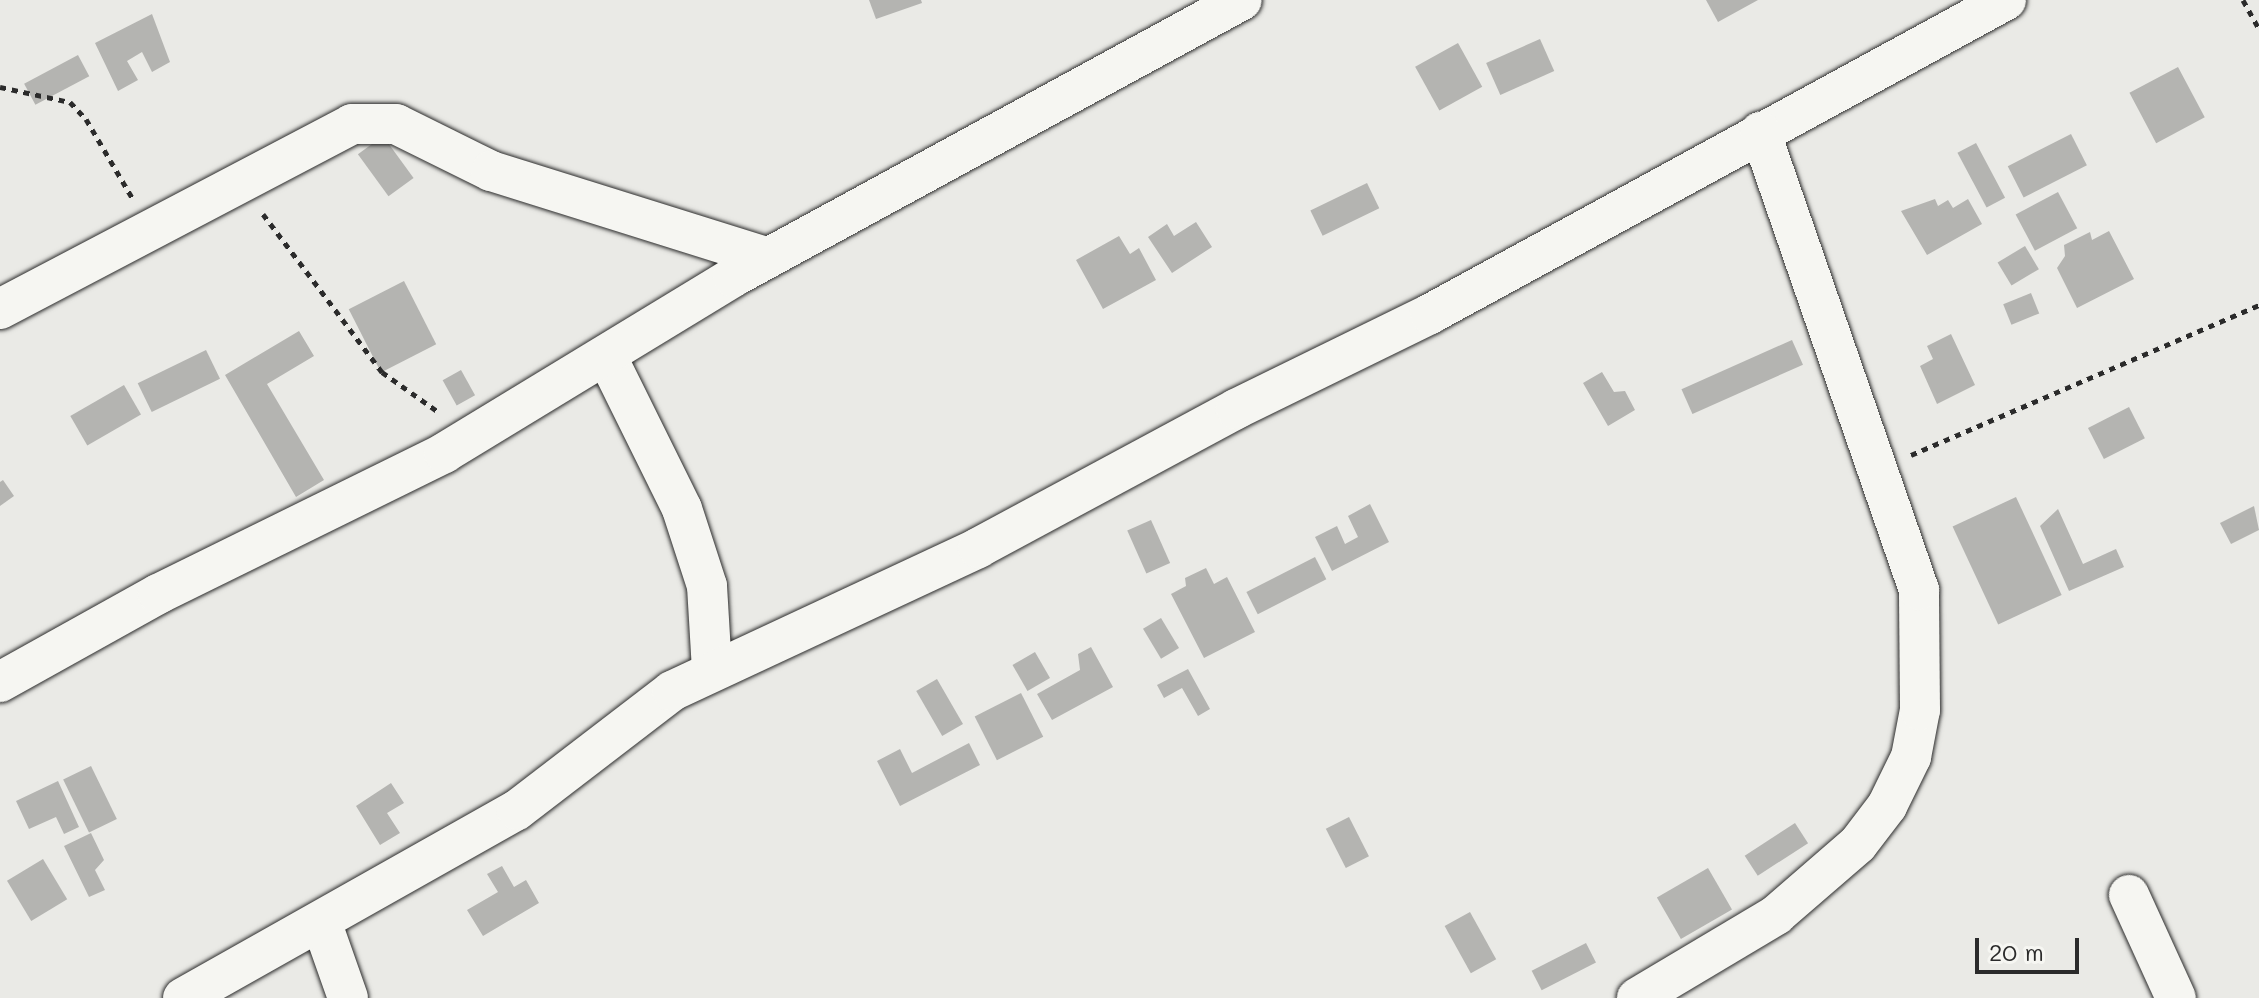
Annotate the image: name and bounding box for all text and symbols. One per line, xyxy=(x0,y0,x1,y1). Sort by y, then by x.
scale bar xyxy=(1979,922,2083,972)
text: 20 m xyxy=(1989,936,2044,967)

